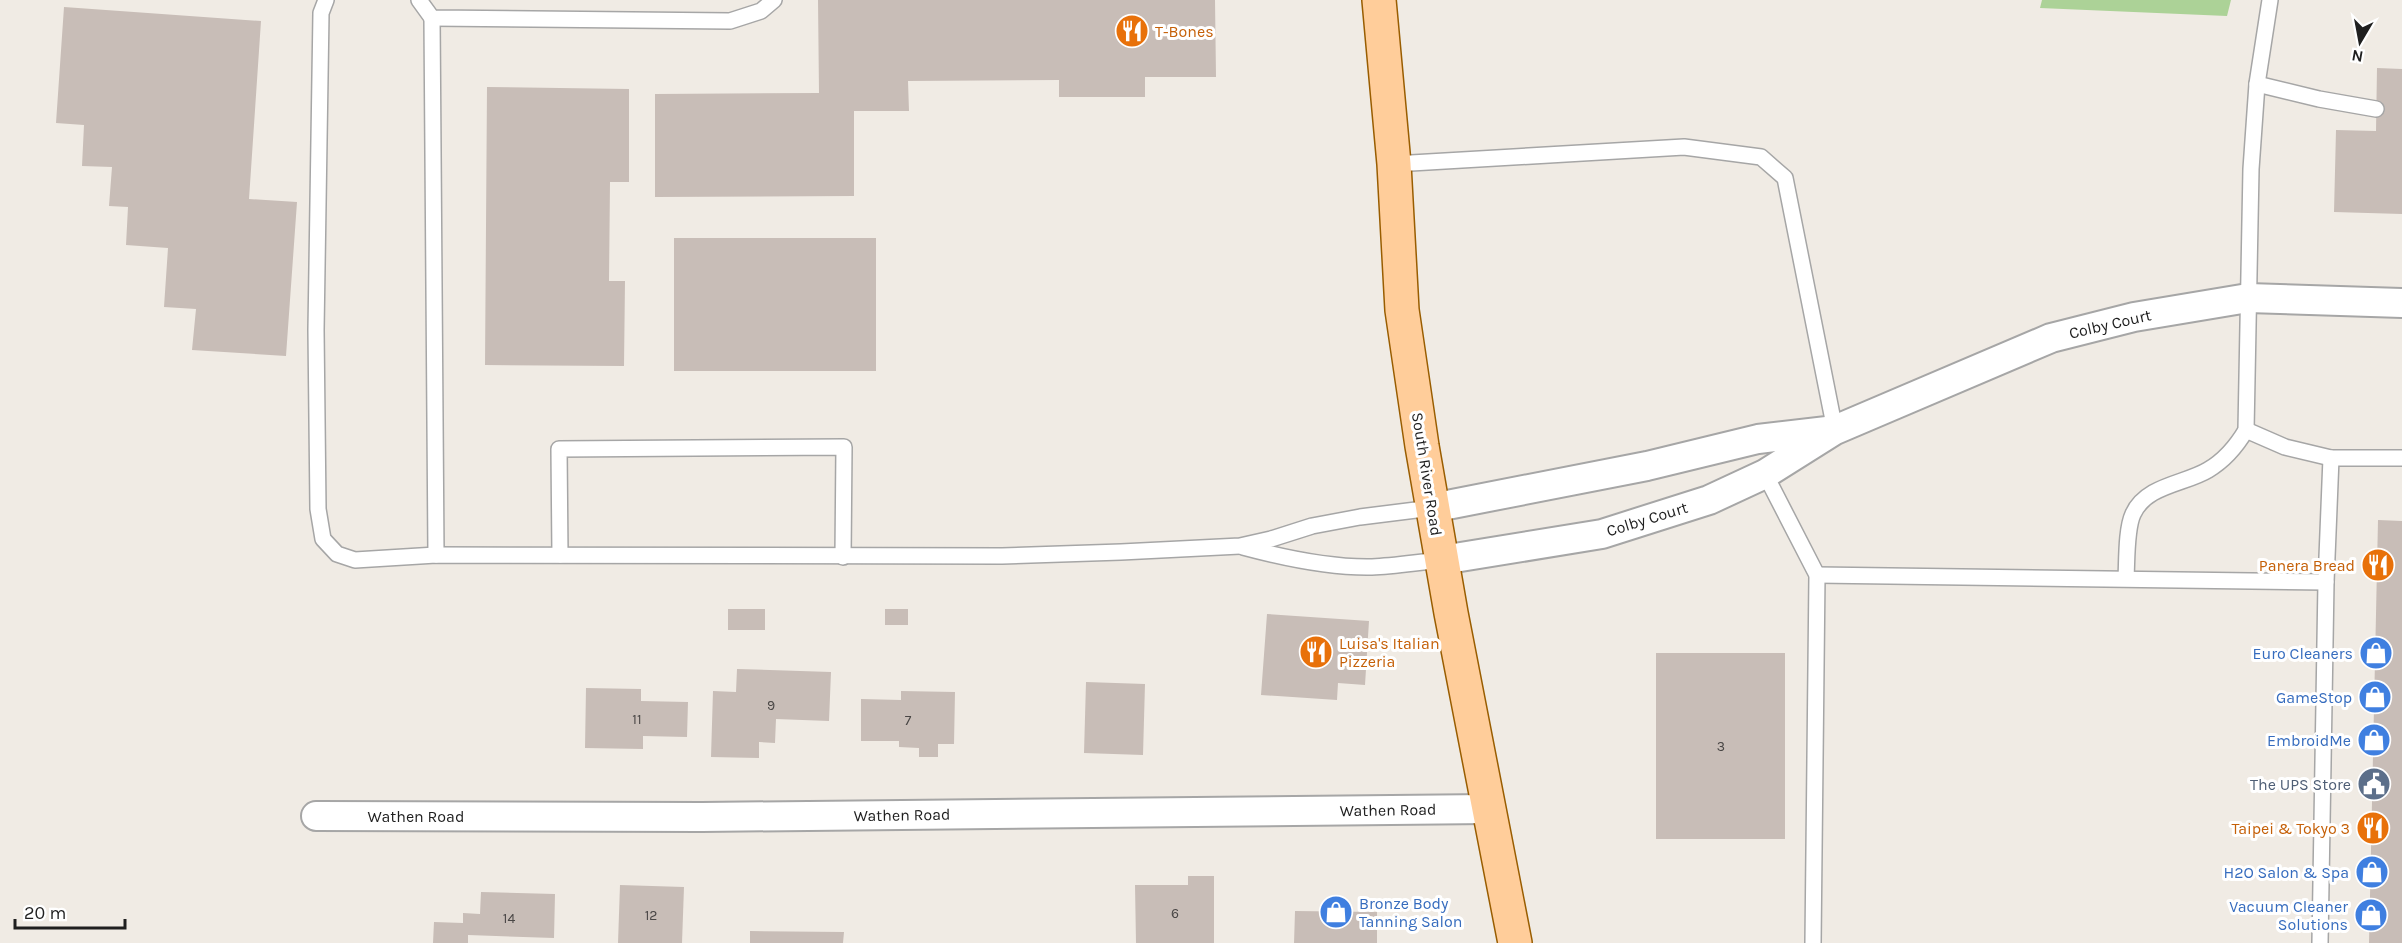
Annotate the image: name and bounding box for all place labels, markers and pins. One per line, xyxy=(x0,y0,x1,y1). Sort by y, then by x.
restaurant icon: T-Bones xyxy=(1114,13,1150,49)
place label: T-Bones xyxy=(1155,22,1214,41)
restaurant icon: Panera Bread xyxy=(2360,547,2396,583)
place label: Panera Bread xyxy=(2259,556,2355,575)
restaurant icon: Luisa's Italian Pizzeria xyxy=(1298,634,1334,670)
place label: Luisa's Italian Pizzeria xyxy=(1339,634,1440,671)
shop icon: Euro Cleaners xyxy=(2358,635,2394,671)
place label: Euro Cleaners xyxy=(2253,644,2353,663)
shop icon: GameStop xyxy=(2357,679,2393,715)
place label: GameStop xyxy=(2276,688,2352,707)
shop icon: EmbroidMe xyxy=(2356,722,2392,758)
place label: EmbroidMe xyxy=(2267,731,2351,750)
public building icon: The UPS Store xyxy=(2356,766,2392,802)
place label: The UPS Store xyxy=(2250,775,2351,794)
restaurant icon: Taipei & Tokyo 3 xyxy=(2355,810,2391,846)
place label: Taipei & Tokyo 3 xyxy=(2232,819,2350,838)
shop icon: H2O Salon & Spa xyxy=(2354,854,2390,890)
place label: H2O Salon & Spa xyxy=(2223,863,2349,882)
shop icon: Bronze Body Tanning Salon xyxy=(1318,894,1354,930)
place label: Bronze Body Tanning Salon xyxy=(1359,894,1462,931)
place label: Vacuum Cleaner Solutions xyxy=(2229,897,2348,934)
shop icon: Vacuum Cleaner Solutions xyxy=(2353,897,2389,933)

